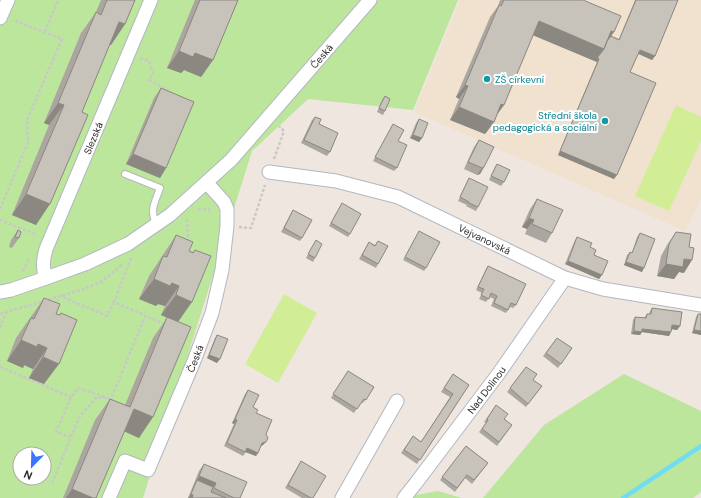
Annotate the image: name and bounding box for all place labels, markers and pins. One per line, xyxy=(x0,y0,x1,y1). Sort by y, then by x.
place label: ZŠ církevní xyxy=(495,73,545,86)
marker: ZŠ církevní xyxy=(482,74,492,84)
place label: Střední škola pedagogická a sociální xyxy=(493,109,598,134)
marker: Střední škola pedagogická a sociální xyxy=(600,116,610,126)

